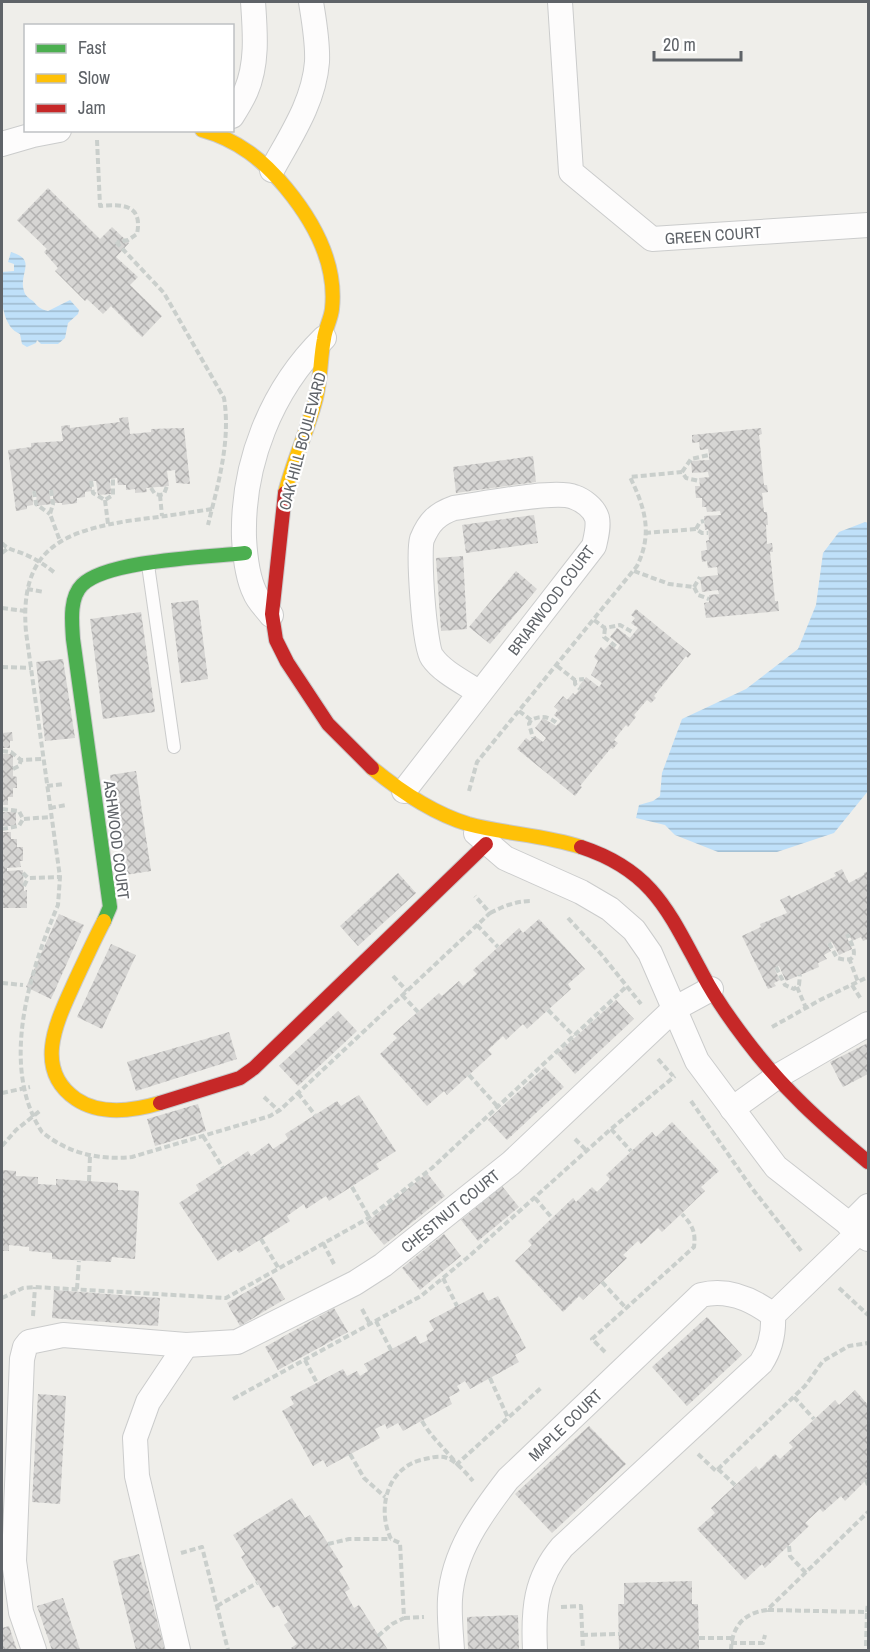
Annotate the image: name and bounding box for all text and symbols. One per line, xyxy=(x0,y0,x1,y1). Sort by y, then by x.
legend xyxy=(24,24,234,132)
scale bar xyxy=(654,24,741,62)
text: 20 m xyxy=(663,32,696,57)
text: Fast xyxy=(78,35,106,60)
text: Slow xyxy=(78,65,110,90)
text: Jam xyxy=(78,95,106,120)
street label: GREEN COURT xyxy=(664,221,762,249)
street label: OAK HILL BOULEVARD xyxy=(273,369,331,513)
street label: BRIARWOOD COURT xyxy=(502,541,600,659)
street label: ASHWOOD COURT xyxy=(99,778,135,901)
street label: CHESTNUT COURT xyxy=(396,1164,504,1258)
street label: MAPLE COURT xyxy=(523,1384,607,1466)

